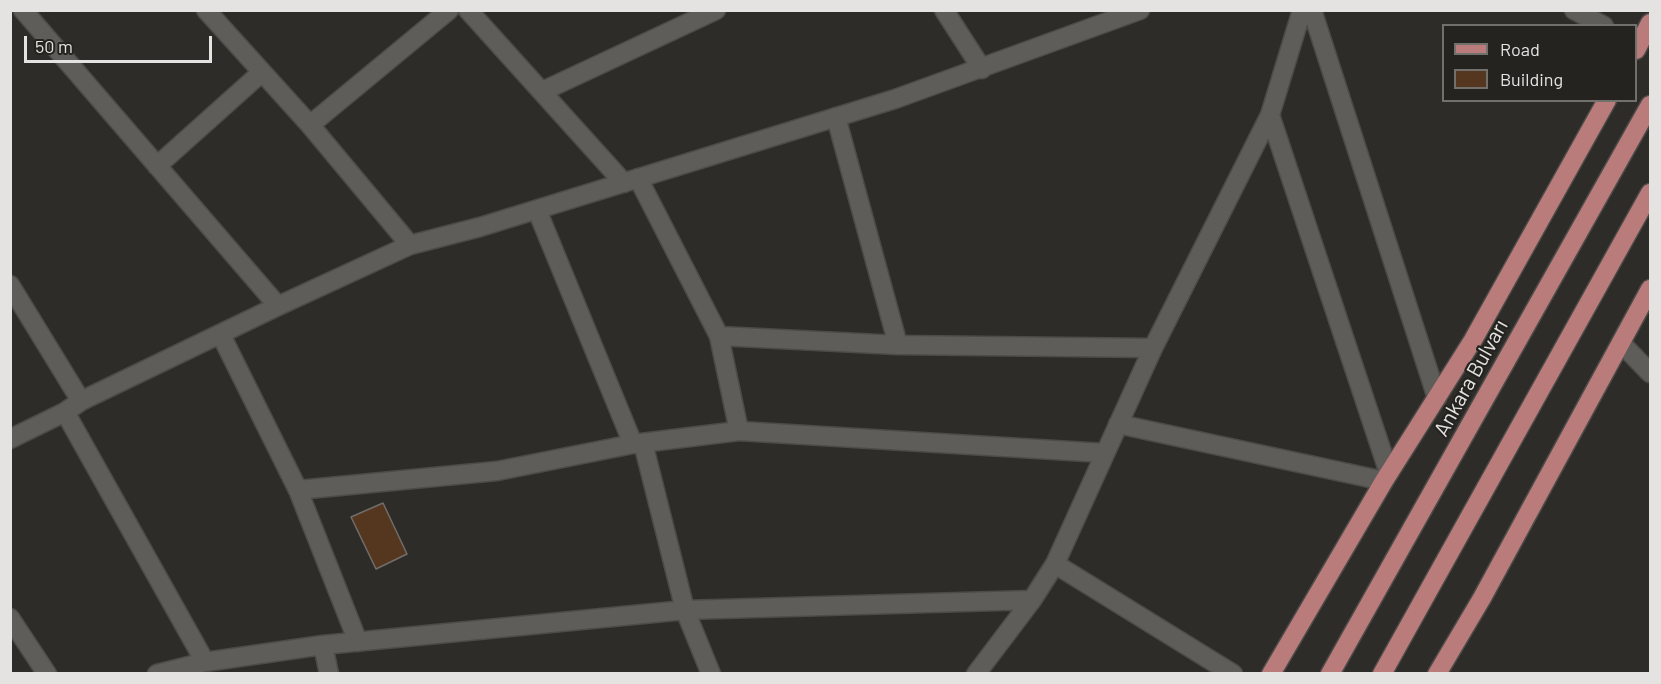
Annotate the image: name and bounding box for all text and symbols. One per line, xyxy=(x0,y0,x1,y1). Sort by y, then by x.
scale bar xyxy=(27,24,214,62)
legend xyxy=(1442,24,1637,102)
text: 50 m xyxy=(35,35,73,57)
text: Road xyxy=(1500,38,1540,60)
text: Building xyxy=(1500,68,1563,90)
street label: Ankara Bulvarı xyxy=(1429,315,1513,441)

